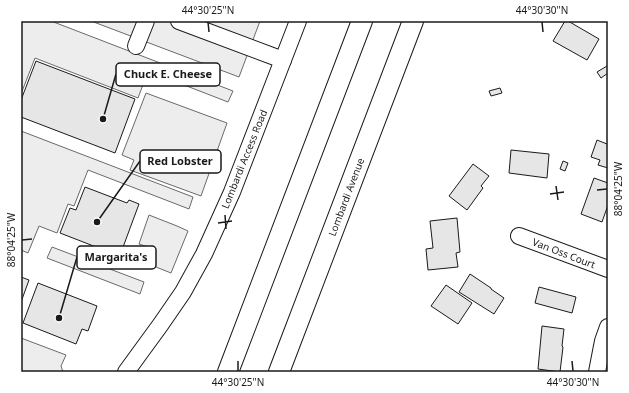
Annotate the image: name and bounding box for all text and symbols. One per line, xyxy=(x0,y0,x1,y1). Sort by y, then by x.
text: 44°30'25"N xyxy=(182,3,234,17)
text: 44°30'30"N xyxy=(516,3,568,17)
callout: Chuck E. Cheese xyxy=(116,63,220,86)
text: Chuck E. Cheese xyxy=(124,66,213,81)
street label: Lombardi Access Road xyxy=(218,107,270,211)
callout: Red Lobster xyxy=(140,150,221,173)
text: Red Lobster xyxy=(147,153,213,168)
street label: Lombardi Avenue xyxy=(325,156,367,238)
text: 88°04'25"W xyxy=(611,161,625,216)
text: 88°04'25"W xyxy=(4,212,18,267)
street label: Van Oss Court xyxy=(530,235,598,272)
callout: Margarita's xyxy=(77,246,156,269)
text: Margarita's xyxy=(85,249,148,264)
text: 44°30'25"N xyxy=(212,375,264,389)
text: 44°30'30"N xyxy=(547,375,599,389)

